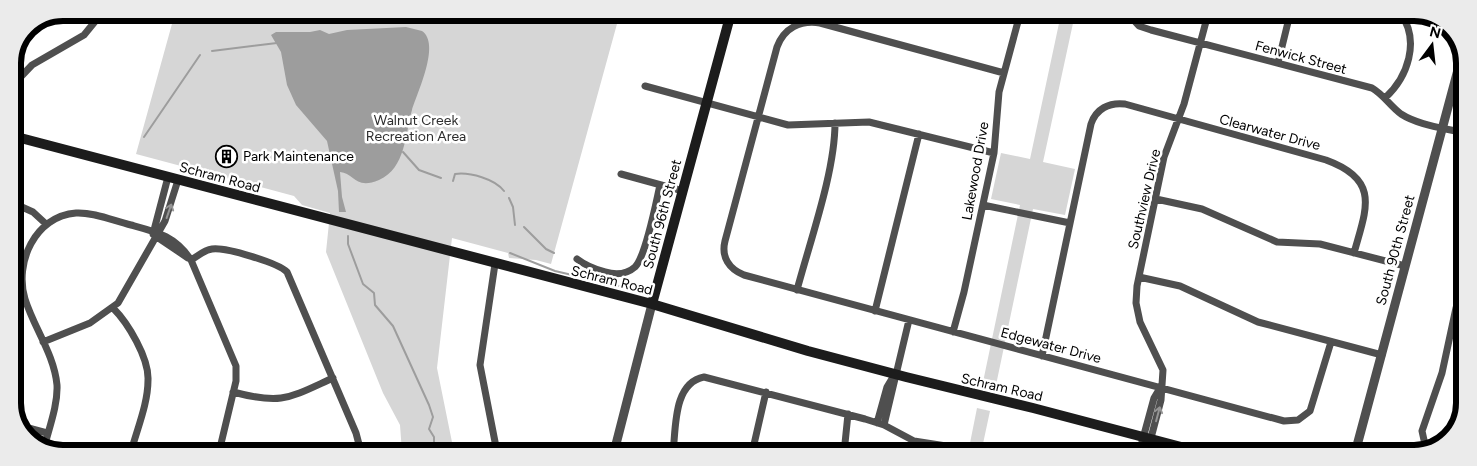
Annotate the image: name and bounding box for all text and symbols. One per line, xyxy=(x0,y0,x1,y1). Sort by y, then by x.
north arrow xyxy=(1407,20,1457,70)
text: N xyxy=(1428,23,1443,43)
street label: Fenwick Street xyxy=(1253,37,1349,78)
street label: Clearwater Drive xyxy=(1217,111,1323,154)
park label: Walnut Creek Recreation Area xyxy=(366,112,466,145)
street label: Lakewood Drive xyxy=(958,120,993,222)
building icon: Park Maintenance xyxy=(215,144,239,168)
street label: Southview Drive xyxy=(1125,147,1164,251)
place label: Park Maintenance xyxy=(243,148,354,165)
street label: South 96th Street xyxy=(640,157,685,271)
street label: Schram Road xyxy=(177,158,262,196)
street label: South 90th Street xyxy=(1373,193,1418,307)
one-way arrow xyxy=(165,204,174,219)
street label: Schram Road xyxy=(569,262,654,299)
street label: Edgewater Drive xyxy=(999,324,1103,367)
street label: Schram Road xyxy=(959,370,1044,405)
one-way arrow xyxy=(1153,406,1163,422)

